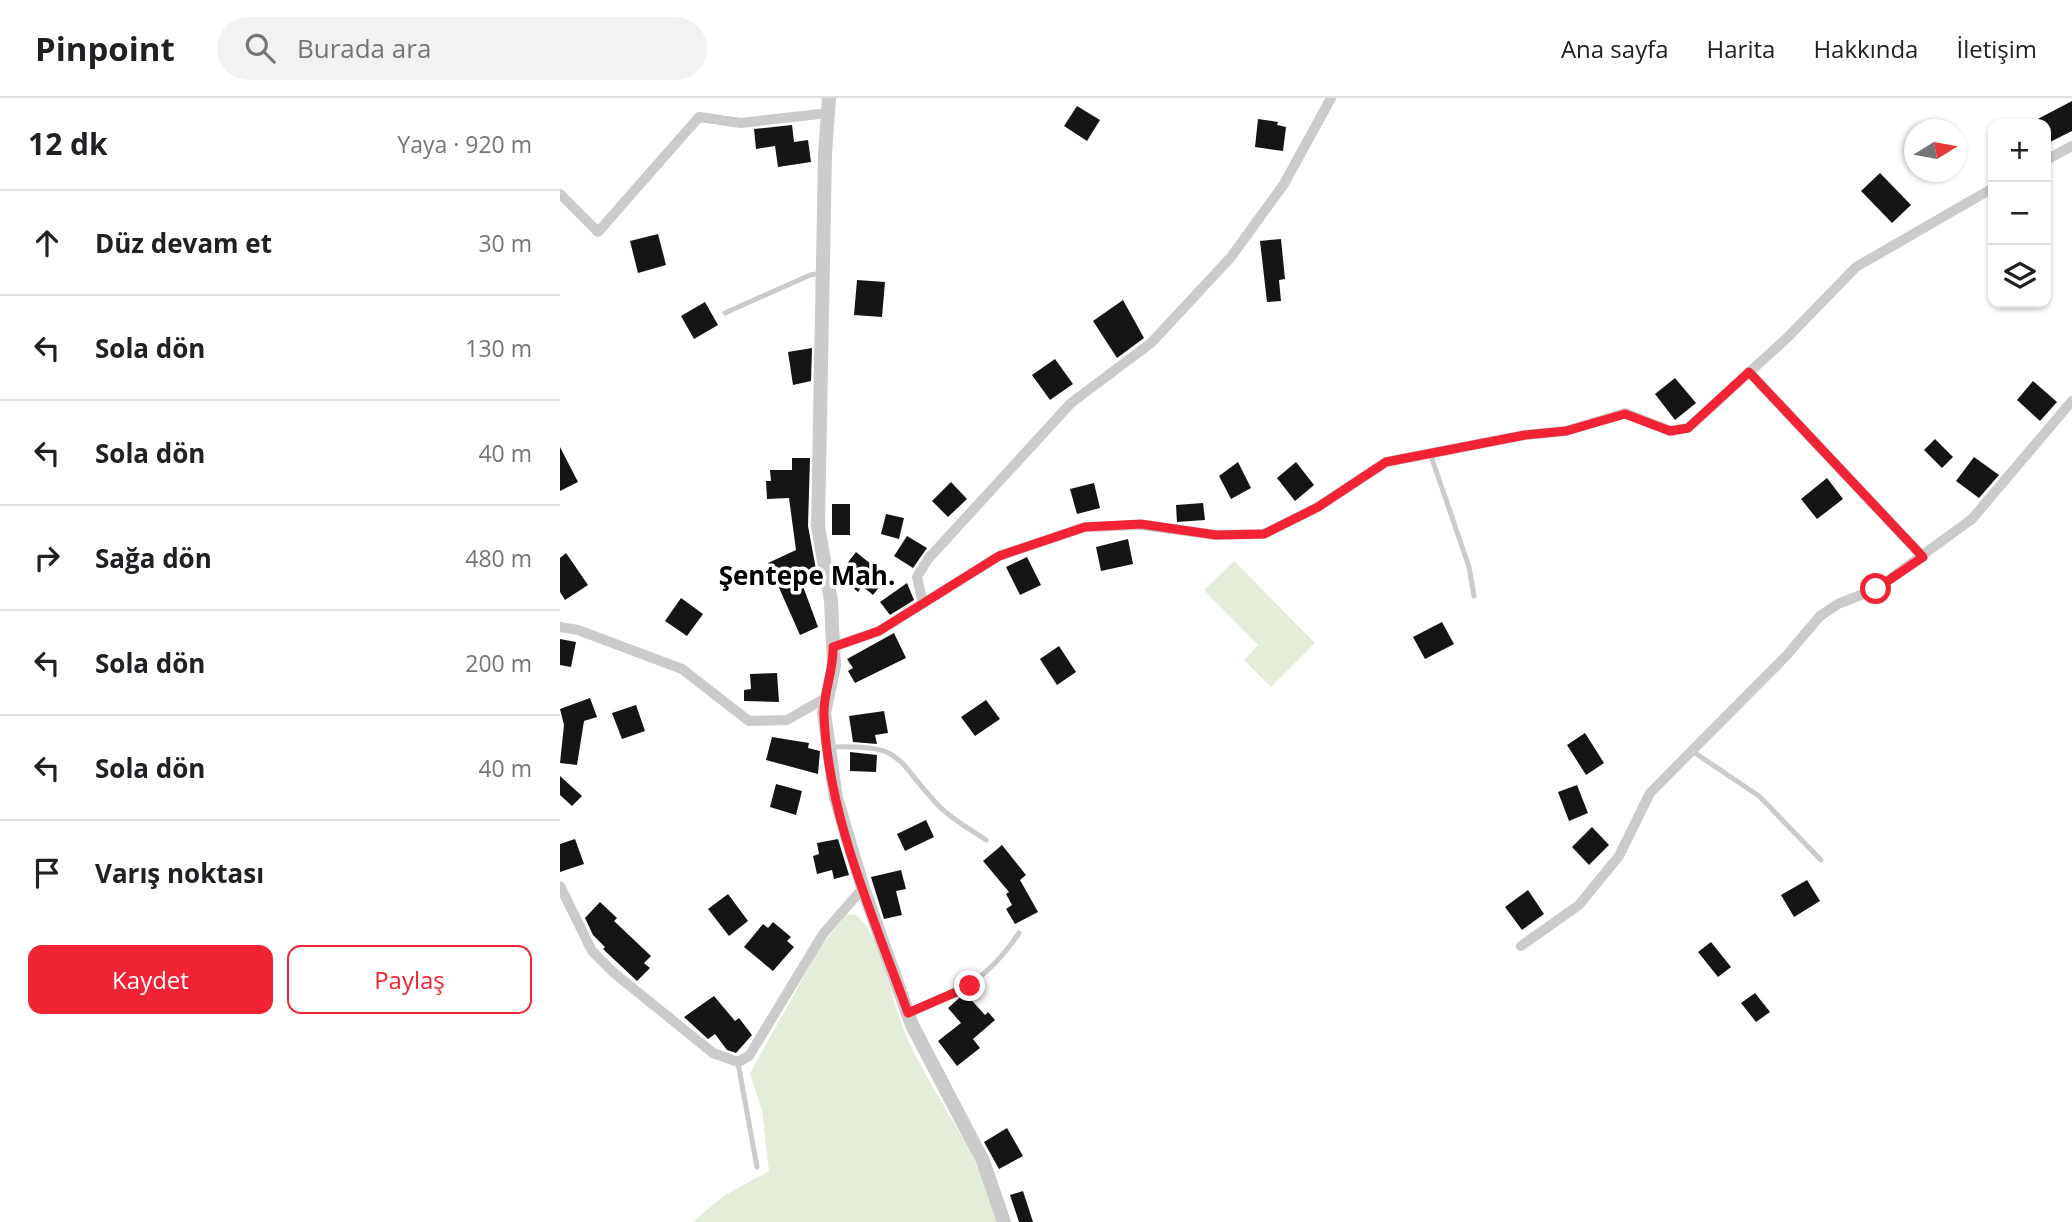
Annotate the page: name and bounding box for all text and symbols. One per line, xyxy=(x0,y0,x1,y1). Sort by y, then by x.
search box xyxy=(217,17,707,80)
text: Pinpoint xyxy=(35,26,175,71)
icon: search xyxy=(241,29,279,67)
text: Burada ara xyxy=(297,30,431,66)
text: Ana sayfa xyxy=(1561,32,1669,65)
text: Harita xyxy=(1707,32,1775,65)
text: Hakkında xyxy=(1813,32,1918,65)
text: İletişim xyxy=(1956,32,2037,65)
north arrow xyxy=(1904,119,1967,182)
map controls xyxy=(1988,119,2051,308)
button: + xyxy=(1988,119,2051,182)
text: 12 dk xyxy=(28,123,108,164)
text: Yaya · 920 m xyxy=(397,128,532,160)
button: − xyxy=(1988,182,2051,245)
icon: ahead xyxy=(28,224,66,262)
text: Düz devam et xyxy=(95,225,272,261)
text: 30 m xyxy=(478,227,532,259)
button: layers xyxy=(1988,245,2051,308)
icon: left xyxy=(28,329,66,367)
text: Sola dön xyxy=(95,330,205,366)
text: 130 m xyxy=(465,332,532,364)
icon: left xyxy=(28,434,66,472)
text: Sola dön xyxy=(95,435,205,471)
text: 40 m xyxy=(478,437,532,469)
icon: right xyxy=(28,539,66,577)
text: Sağa dön xyxy=(95,540,212,576)
text: 480 m xyxy=(465,542,532,574)
district label: Şentepe Mah. xyxy=(719,557,895,593)
route start xyxy=(1860,573,1891,604)
icon: left xyxy=(28,644,66,682)
text: Sola dön xyxy=(95,645,205,681)
text: 200 m xyxy=(465,647,532,679)
icon: left xyxy=(28,749,66,787)
text: Sola dön xyxy=(95,750,205,786)
text: 40 m xyxy=(478,752,532,784)
icon: arrive xyxy=(28,854,66,892)
text: Varış noktası xyxy=(95,855,264,891)
button: Kaydet xyxy=(28,945,273,1014)
button: Paylaş xyxy=(287,945,532,1014)
route end xyxy=(954,970,985,1001)

